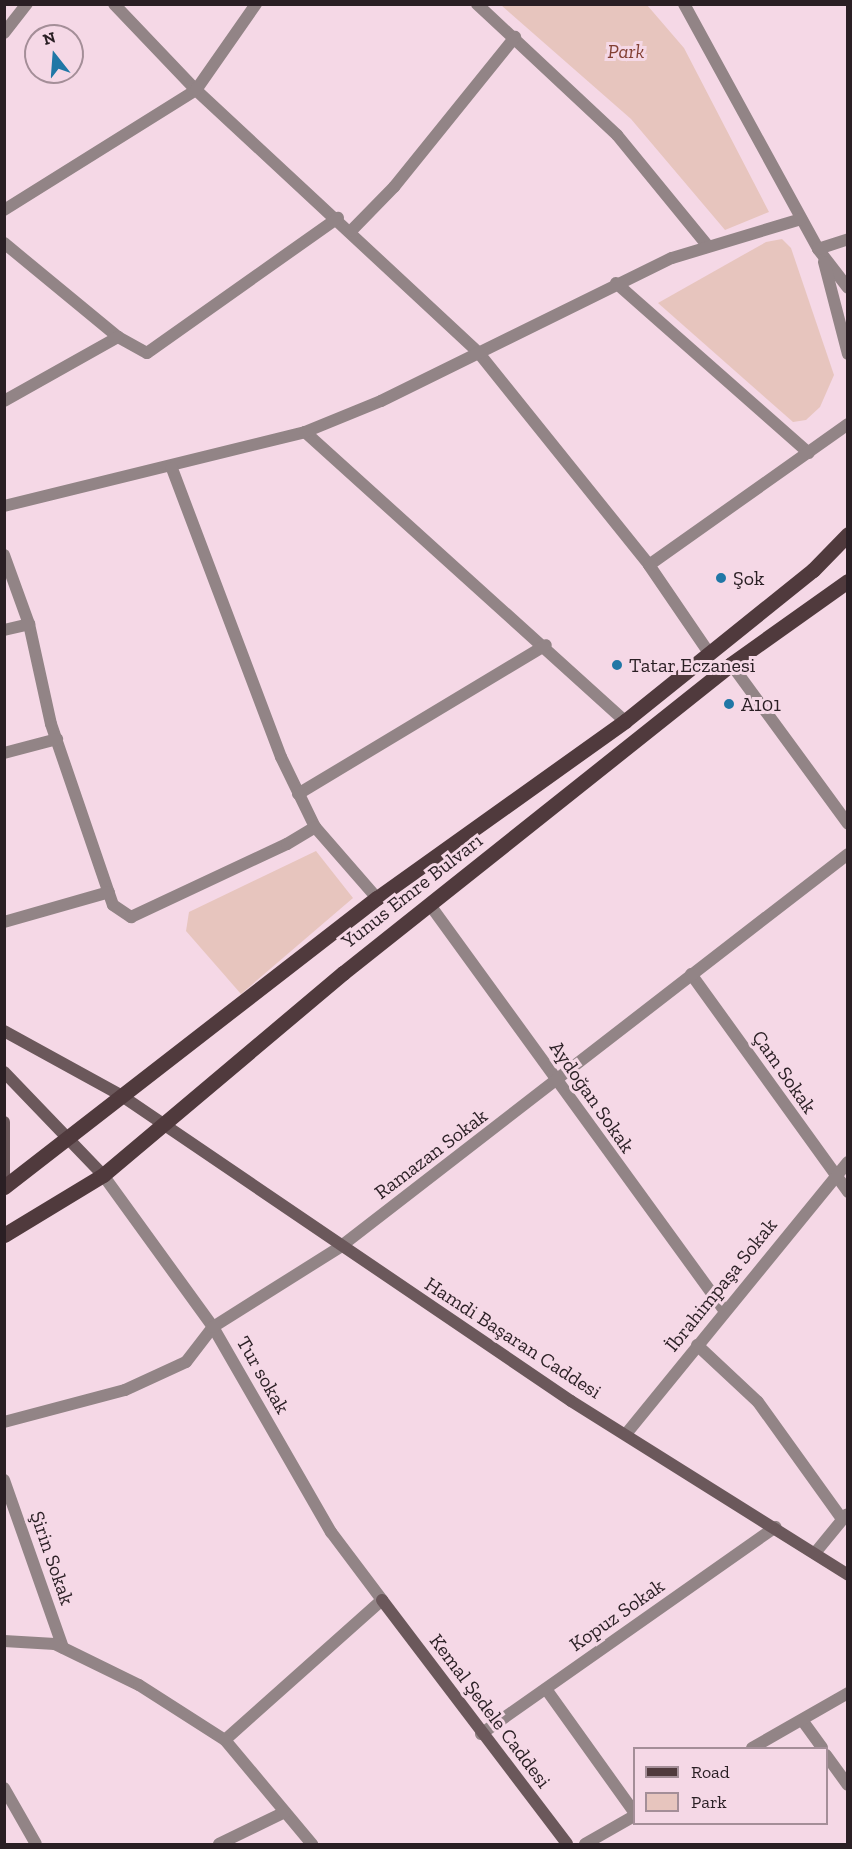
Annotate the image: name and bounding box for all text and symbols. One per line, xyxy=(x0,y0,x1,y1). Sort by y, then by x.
north arrow xyxy=(24,24,84,84)
text: N xyxy=(41,27,58,49)
park label: Park xyxy=(608,39,644,63)
place label: Şok xyxy=(733,566,764,590)
marker: Şok xyxy=(714,571,728,585)
place label: Tatar Eczanesi xyxy=(629,653,756,677)
marker: Tatar Eczanesi xyxy=(610,658,624,672)
place label: A101 xyxy=(741,692,781,716)
marker: A101 xyxy=(722,697,736,711)
street label: Yunus Emre Bulvarı xyxy=(337,829,487,953)
street label: Çam Sokak xyxy=(747,1026,821,1118)
street label: Aydoğan Sokak xyxy=(545,1036,639,1158)
street label: Ramazan Sokak xyxy=(370,1104,492,1204)
street label: İbrahimpaşa Sokak xyxy=(660,1214,782,1356)
street label: Hamdi Başaran Caddesi xyxy=(420,1272,606,1404)
street label: Tur sokak xyxy=(231,1332,295,1418)
street label: Şirin Sokak xyxy=(25,1508,79,1608)
street label: Kopuz Sokak xyxy=(565,1574,669,1656)
street label: Kemal Şedele Caddesi xyxy=(424,1629,556,1793)
legend xyxy=(633,1747,828,1825)
text: Road xyxy=(691,1761,730,1783)
text: Park xyxy=(691,1791,727,1813)

